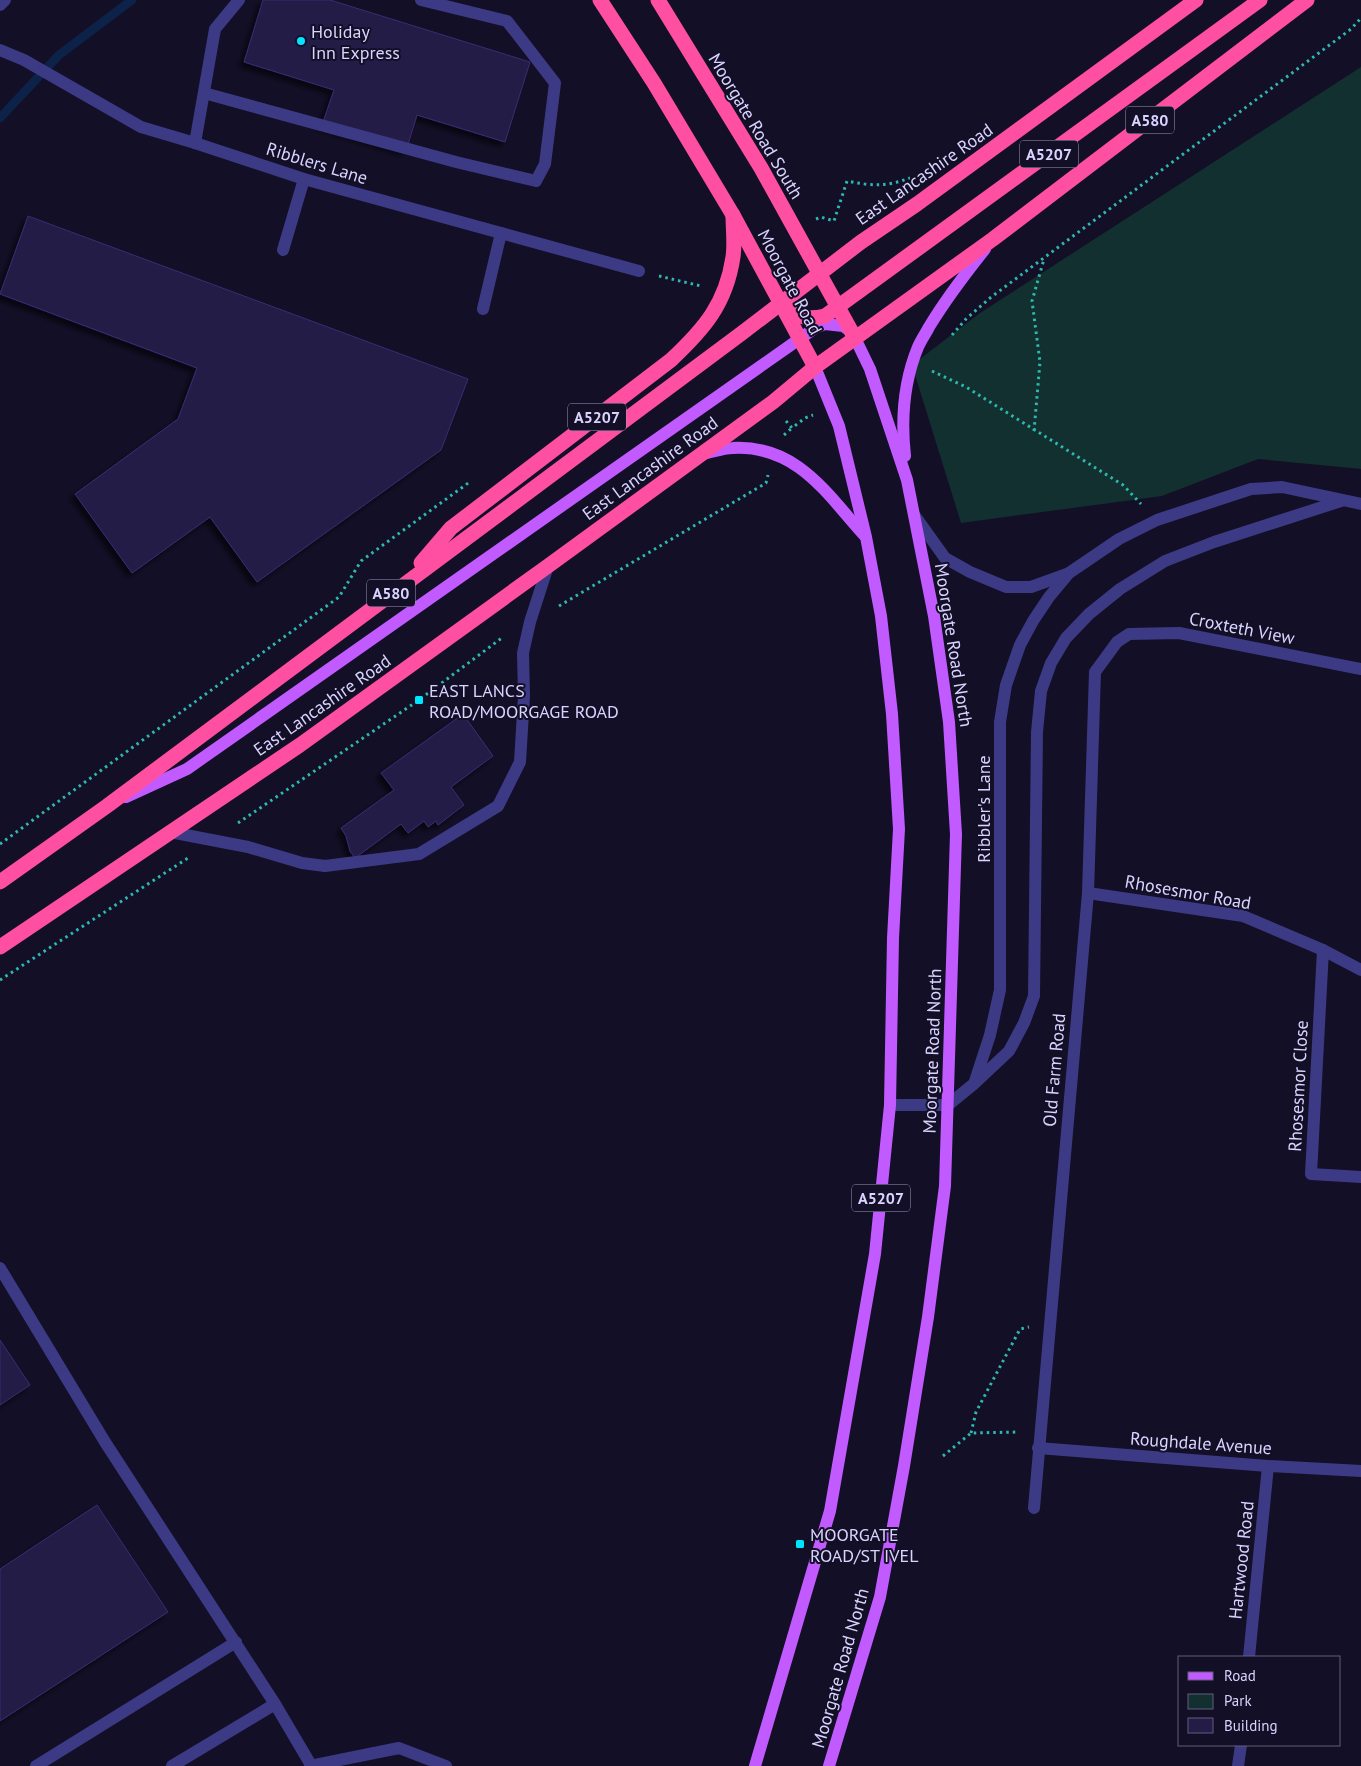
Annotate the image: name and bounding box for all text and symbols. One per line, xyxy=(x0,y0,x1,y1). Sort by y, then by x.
place label: Holiday Inn Express xyxy=(311,20,400,64)
marker: Holiday Inn Express xyxy=(295,35,307,47)
street label: Moorgate Road South xyxy=(703,49,809,203)
road number: A580 xyxy=(1126,106,1174,134)
street label: East Lancashire Road xyxy=(851,118,997,230)
street label: Ribblers Lane xyxy=(264,137,370,189)
road number: A5207 xyxy=(1020,140,1078,168)
street label: Moorgate Road xyxy=(753,225,827,339)
road number: A5207 xyxy=(568,404,626,431)
street label: East Lancashire Road xyxy=(578,411,722,525)
street label: Moorgate Road North xyxy=(930,562,978,728)
road number: A580 xyxy=(367,580,415,606)
street label: Croxteth View xyxy=(1187,606,1297,650)
street label: East Lancashire Road xyxy=(249,649,395,761)
place label: EAST LANCS ROAD/MOORGAGE ROAD xyxy=(429,679,619,723)
marker: EAST LANCS ROAD/MOORGAGE ROAD xyxy=(413,694,425,706)
street label: Ribbler's Lane xyxy=(972,755,995,863)
street label: Rhosesmor Road xyxy=(1123,870,1253,914)
street label: Moorgate Road North xyxy=(918,968,946,1134)
street label: Old Farm Road xyxy=(1038,1012,1070,1128)
street label: Rhosesmor Close xyxy=(1283,1020,1313,1152)
road number: A5207 xyxy=(852,1184,910,1212)
street label: Roughdale Avenue xyxy=(1129,1427,1273,1459)
street label: Hartwood Road xyxy=(1223,1500,1259,1620)
place label: MOORGATE ROAD/ST IVEL xyxy=(810,1523,919,1567)
marker: MOORGATE ROAD/ST IVEL xyxy=(794,1538,806,1550)
street label: Moorgate Road North xyxy=(806,1585,874,1751)
legend xyxy=(1178,1656,1341,1746)
text: Road xyxy=(1224,1666,1256,1685)
text: Park xyxy=(1224,1691,1252,1710)
text: Building xyxy=(1224,1716,1278,1735)

